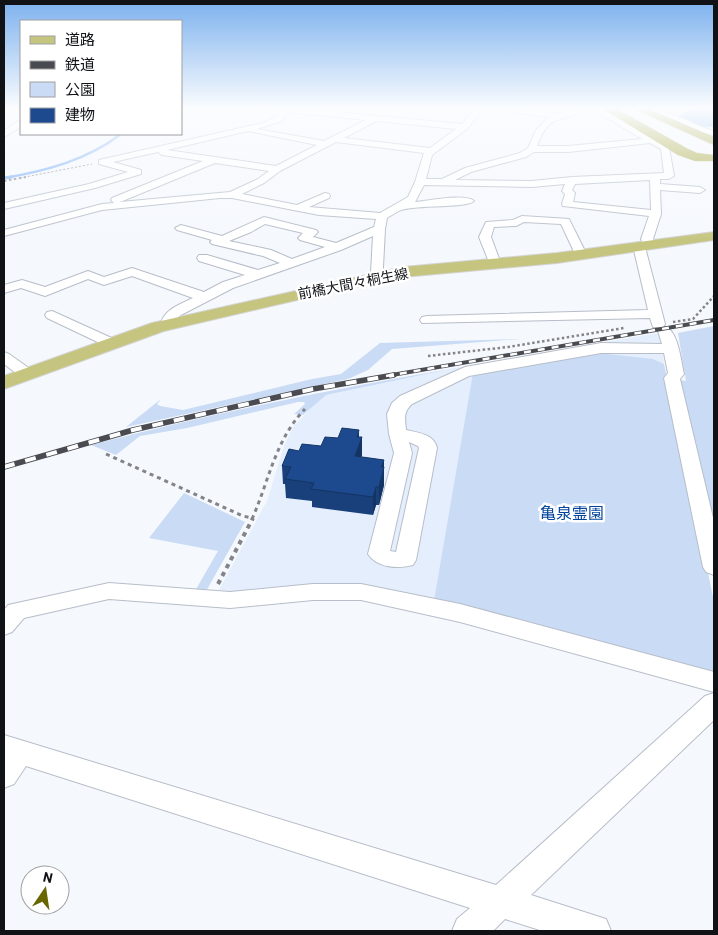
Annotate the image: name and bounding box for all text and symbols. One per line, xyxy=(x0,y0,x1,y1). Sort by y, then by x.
legend xyxy=(20,20,182,135)
text: 道路 xyxy=(65,30,95,48)
text: 鉄道 xyxy=(65,55,95,73)
text: 公園 xyxy=(65,80,95,98)
text: 建物 xyxy=(65,105,95,123)
street label: 前橋大間々桐生線 xyxy=(296,264,410,302)
park label: 亀泉霊園 xyxy=(540,503,604,522)
north arrow xyxy=(20,865,70,915)
text: N xyxy=(42,868,54,886)

